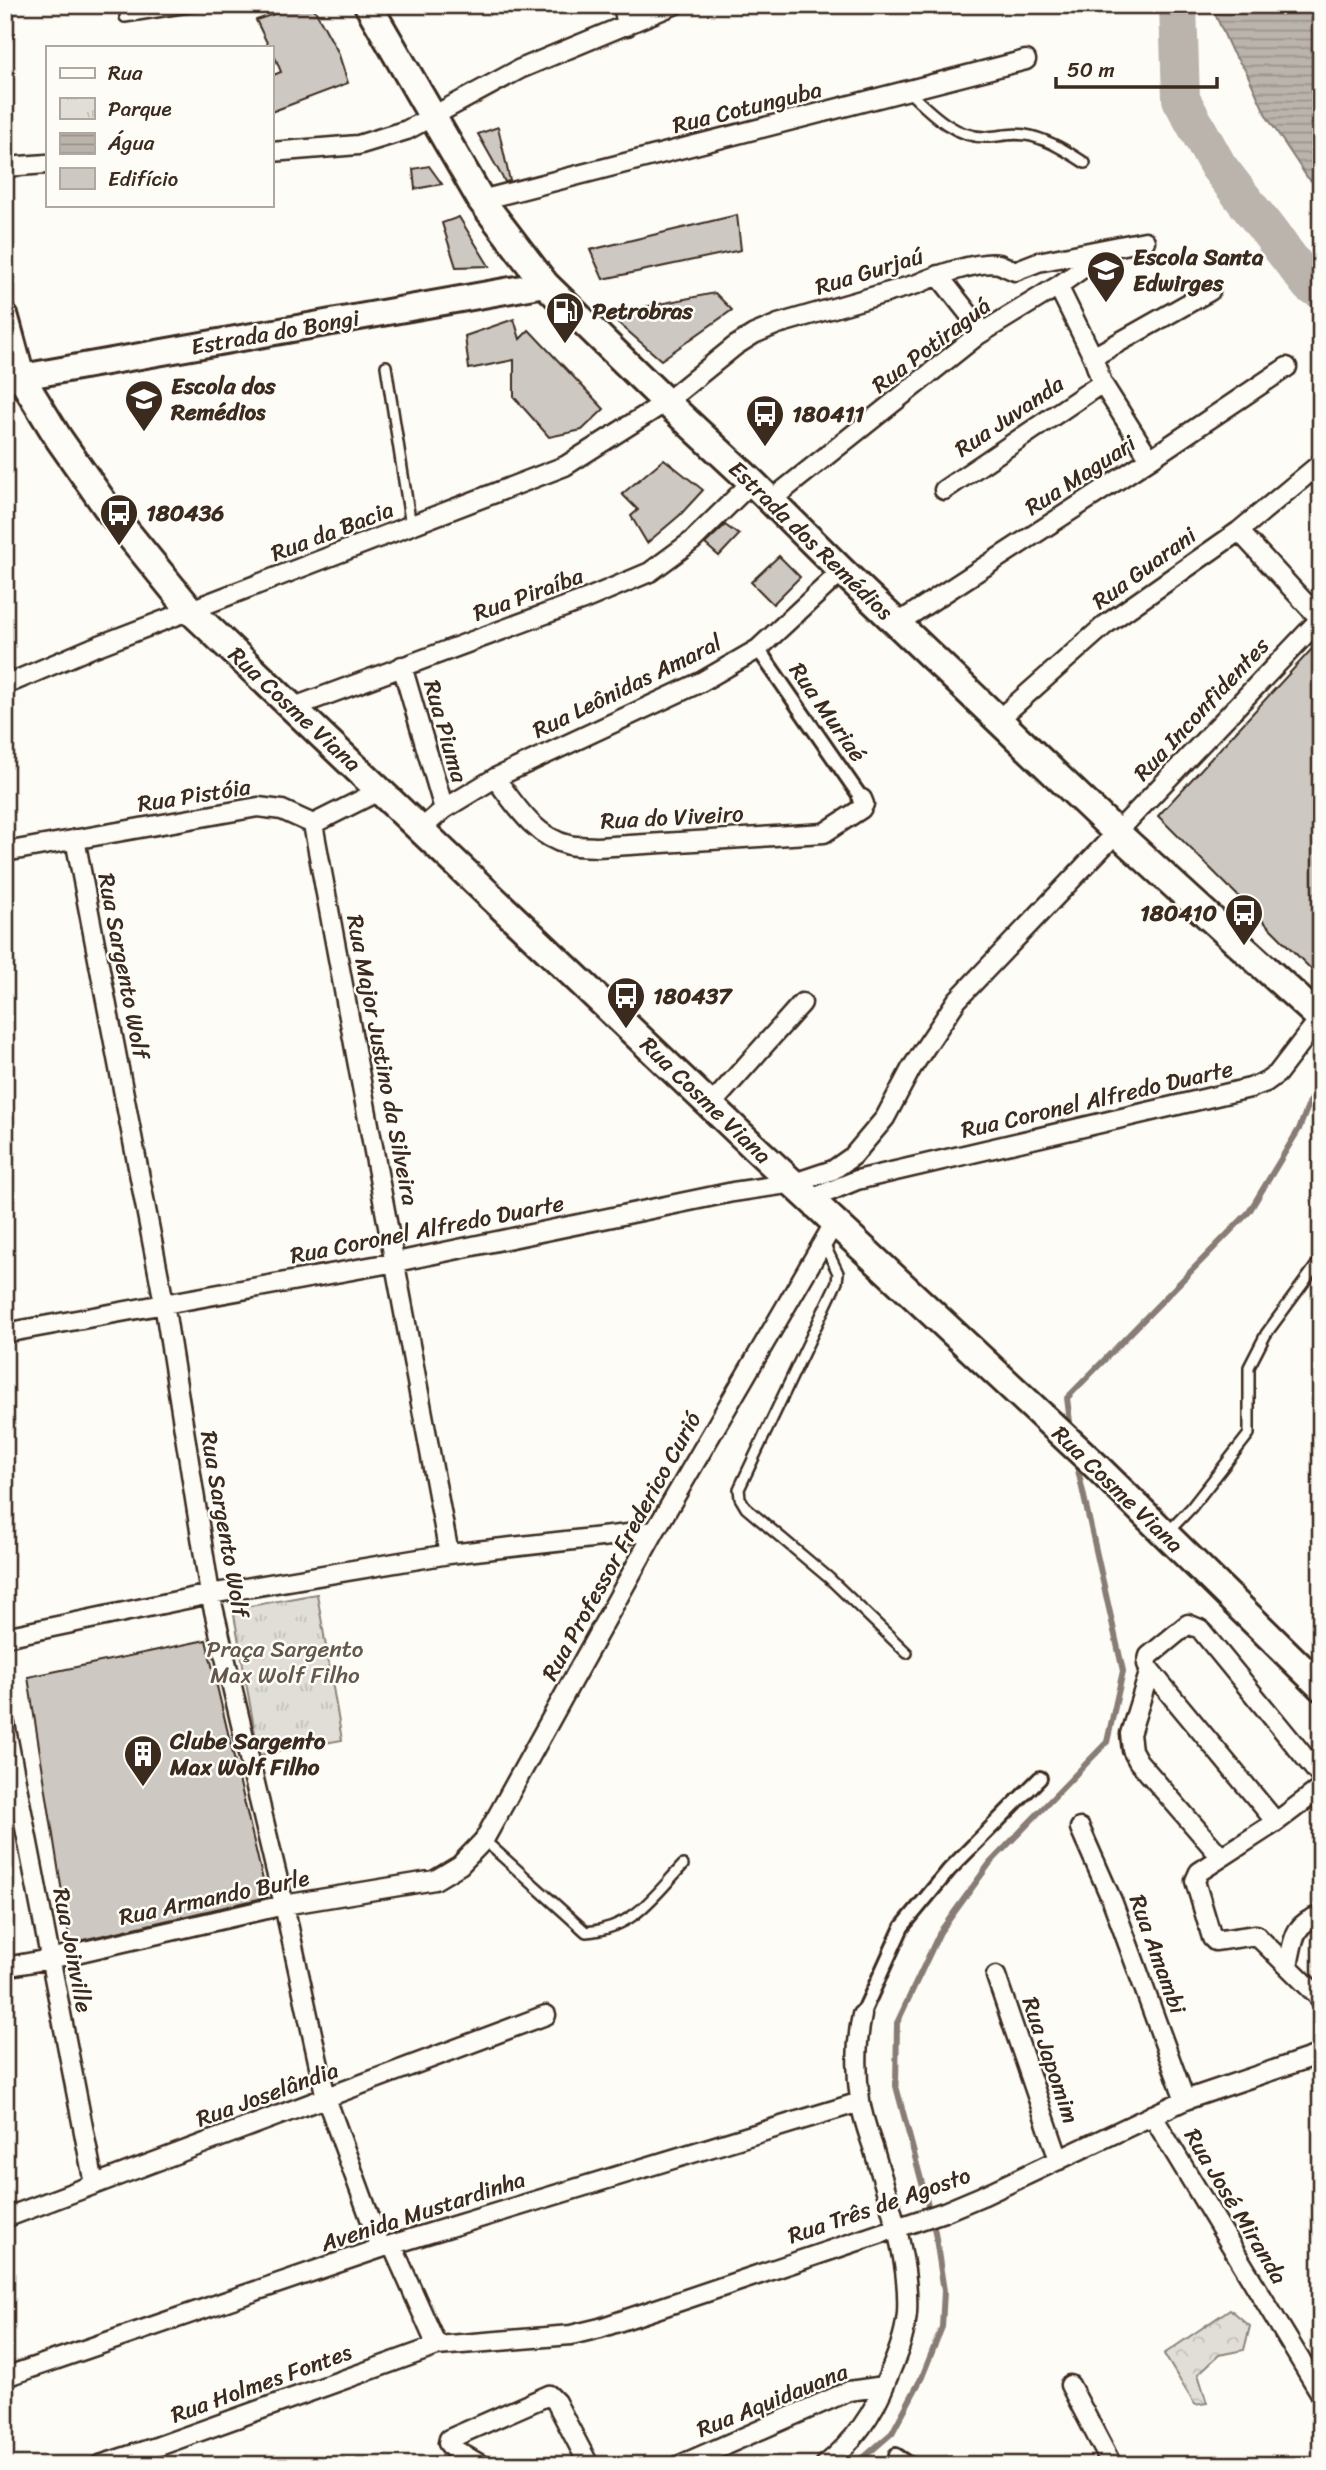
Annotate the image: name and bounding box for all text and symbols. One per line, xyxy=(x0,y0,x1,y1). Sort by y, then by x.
legend xyxy=(46,46,273,206)
scale bar xyxy=(1056,46,1218,90)
text: 50 m xyxy=(1067,51,1115,89)
text: Rua xyxy=(108,54,143,92)
street label: Rua Cotunguba xyxy=(668,69,826,146)
text: Parque xyxy=(108,90,172,128)
text: Água xyxy=(107,124,155,162)
text: Edifício xyxy=(108,160,178,198)
street label: Rua Gurjaú xyxy=(810,235,929,307)
place label: Escola Santa Edwirges xyxy=(1133,237,1264,304)
school or university icon: Escola Santa Edwirges xyxy=(1085,249,1127,304)
street label: Rua Potiraguá xyxy=(862,286,1000,404)
fuel station icon: Petrobras xyxy=(544,290,586,345)
place label: Petrobras xyxy=(592,291,693,332)
street label: Estrada do Bongi xyxy=(188,297,363,367)
street label: Rua Juvanda xyxy=(946,364,1073,468)
place label: Escola dos Remédios xyxy=(170,366,276,433)
school or university icon: Escola dos Remédios xyxy=(123,378,165,433)
bus stop icon: 180411 xyxy=(744,393,786,448)
place label: 180411 xyxy=(792,394,865,435)
street label: Rua Maguari xyxy=(1016,423,1145,527)
street label: Estrada dos Remédios xyxy=(718,450,904,631)
street label: Rua da Bacia xyxy=(265,489,400,574)
bus stop icon: 180436 xyxy=(98,492,140,547)
place label: 180436 xyxy=(146,493,224,534)
street label: Rua Guarani xyxy=(1083,516,1206,621)
street label: Rua Piraíba xyxy=(467,555,590,633)
street label: Rua Leônidas Amaral xyxy=(525,622,730,750)
street label: Rua Inconfidentes xyxy=(1123,627,1280,791)
street label: Rua Cosme Viana xyxy=(218,636,371,783)
street label: Rua Muriaé xyxy=(778,653,877,771)
street label: Rua Piuma xyxy=(411,675,480,788)
street label: Rua Pistóia xyxy=(135,766,254,825)
street label: Rua do Viveiro xyxy=(599,793,745,842)
street label: Rua Sargento Wolf xyxy=(85,870,162,1065)
bus stop icon: 180410 xyxy=(1223,892,1265,947)
place label: 180410 xyxy=(1140,893,1217,934)
street label: Rua Major Justino da Silveira xyxy=(334,911,431,1209)
bus stop icon: 180437 xyxy=(605,975,647,1030)
place label: 180437 xyxy=(653,976,733,1017)
street label: Rua Cosme Viana xyxy=(630,1026,781,1175)
street label: Rua Coronel Alfredo Duarte xyxy=(957,1048,1237,1151)
street label: Rua Coronel Alfredo Duarte xyxy=(287,1183,568,1276)
street label: Rua Professor Frederico Curió xyxy=(530,1404,713,1689)
street label: Rua Cosme Viana xyxy=(1042,1415,1193,1564)
street label: Rua Sargento Wolf xyxy=(188,1428,261,1622)
park label: Praça Sargento Max Wolf Filho xyxy=(206,1629,364,1696)
place label: Clube Sargento Max Wolf Filho xyxy=(169,1721,326,1788)
building icon: Clube Sargento Max Wolf Filho xyxy=(122,1733,164,1788)
street label: Rua Armando Burle xyxy=(115,1857,313,1938)
street label: Rua Joinville xyxy=(40,1884,105,2016)
street label: Rua Amambi xyxy=(1117,1889,1198,2020)
street label: Rua Japomim xyxy=(1010,1991,1091,2129)
street label: Rua Joselândia xyxy=(190,2050,345,2139)
street label: Rua José Miranda xyxy=(1173,2120,1299,2293)
street label: Rua Três de Agosto xyxy=(782,2155,976,2256)
street label: Avenida Mustardinha xyxy=(314,2159,531,2264)
street label: Rua Holmes Fontes xyxy=(165,2332,358,2435)
street label: Rua Aquidauana xyxy=(690,2351,855,2450)

